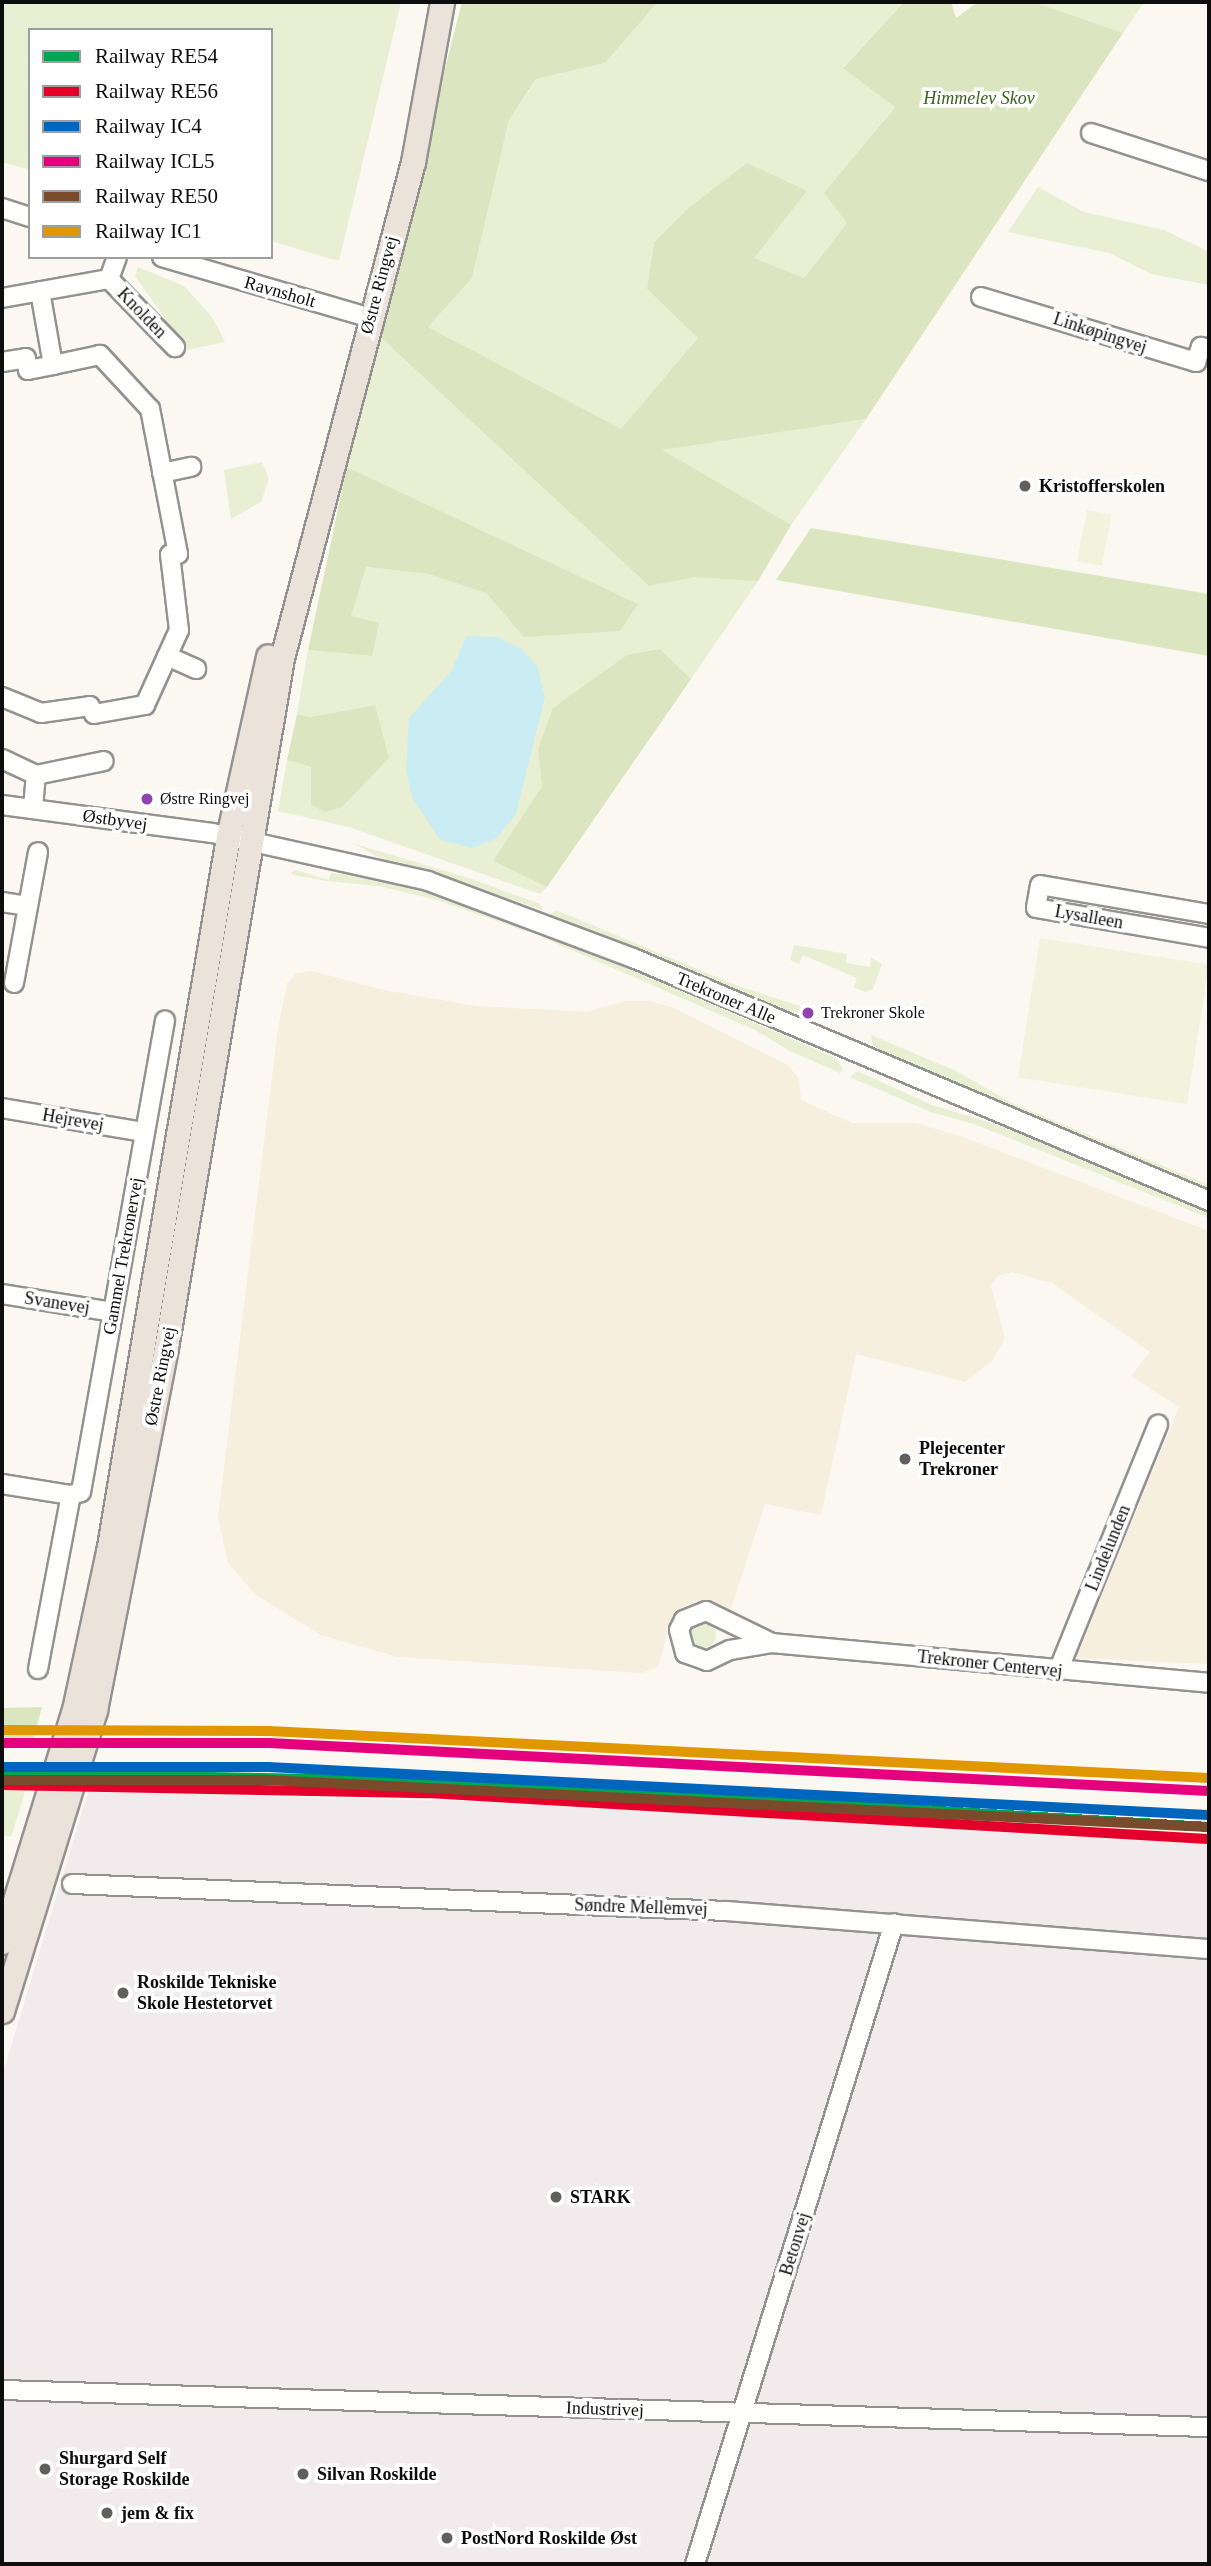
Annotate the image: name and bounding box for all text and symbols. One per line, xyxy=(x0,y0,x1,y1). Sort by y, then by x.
legend xyxy=(28,28,273,259)
text: Railway RE54 xyxy=(95,44,218,68)
text: Railway RE56 xyxy=(95,79,218,103)
park label: Himmelev Skov xyxy=(923,87,1035,109)
text: Railway IC4 xyxy=(95,114,202,138)
text: Railway ICL5 xyxy=(95,149,215,173)
text: Railway RE50 xyxy=(95,184,218,208)
text: Railway IC1 xyxy=(95,219,202,243)
street label: Østre Ringvej xyxy=(356,234,402,336)
street label: Ravnsholt xyxy=(242,272,318,312)
street label: Knolden xyxy=(113,283,171,343)
street label: Linkøpingvej xyxy=(1051,308,1149,358)
place label: Kristofferskolen xyxy=(1039,475,1165,497)
marker: Kristofferskolen xyxy=(1017,478,1033,494)
place label: Østre Ringvej xyxy=(160,789,249,809)
marker: Østre Ringvej xyxy=(140,792,154,806)
street label: Østbyvej xyxy=(81,805,149,835)
street label: Lysalleen xyxy=(1053,900,1125,934)
street label: Trekroner Alle xyxy=(673,967,779,1029)
place label: Trekroner Skole xyxy=(821,1003,925,1023)
marker: Trekroner Skole xyxy=(801,1006,815,1020)
street label: Hejrevej xyxy=(41,1104,105,1136)
street label: Gammel Trekronervej xyxy=(98,1175,148,1337)
street label: Svanevej xyxy=(23,1287,91,1319)
street label: Østre Ringvej xyxy=(140,1325,180,1427)
place label: Plejecenter Trekroner xyxy=(919,1438,1005,1480)
marker: Plejecenter Trekroner xyxy=(897,1451,913,1467)
street label: Lindelunden xyxy=(1081,1502,1135,1594)
street label: Trekroner Centervej xyxy=(916,1646,1064,1682)
street label: Søndre Mellemvej xyxy=(574,1894,708,1920)
place label: Roskilde Tekniske Skole Hestetorvet xyxy=(137,1972,277,2014)
marker: Roskilde Tekniske Skole Hestetorvet xyxy=(115,1985,131,2001)
place label: STARK xyxy=(570,2186,631,2208)
marker: STARK xyxy=(548,2189,564,2205)
street label: Betonvej xyxy=(775,2210,815,2278)
street label: Industrivej xyxy=(566,2397,644,2421)
place label: Shurgard Self Storage Roskilde xyxy=(59,2448,190,2490)
marker: Shurgard Self Storage Roskilde xyxy=(37,2461,53,2477)
place label: Silvan Roskilde xyxy=(317,2463,437,2485)
marker: Silvan Roskilde xyxy=(295,2466,311,2482)
place label: jem & fix xyxy=(121,2502,194,2524)
marker: jem & fix xyxy=(99,2505,115,2521)
place label: PostNord Roskilde Øst xyxy=(461,2527,637,2549)
marker: PostNord Roskilde Øst xyxy=(439,2530,455,2546)

